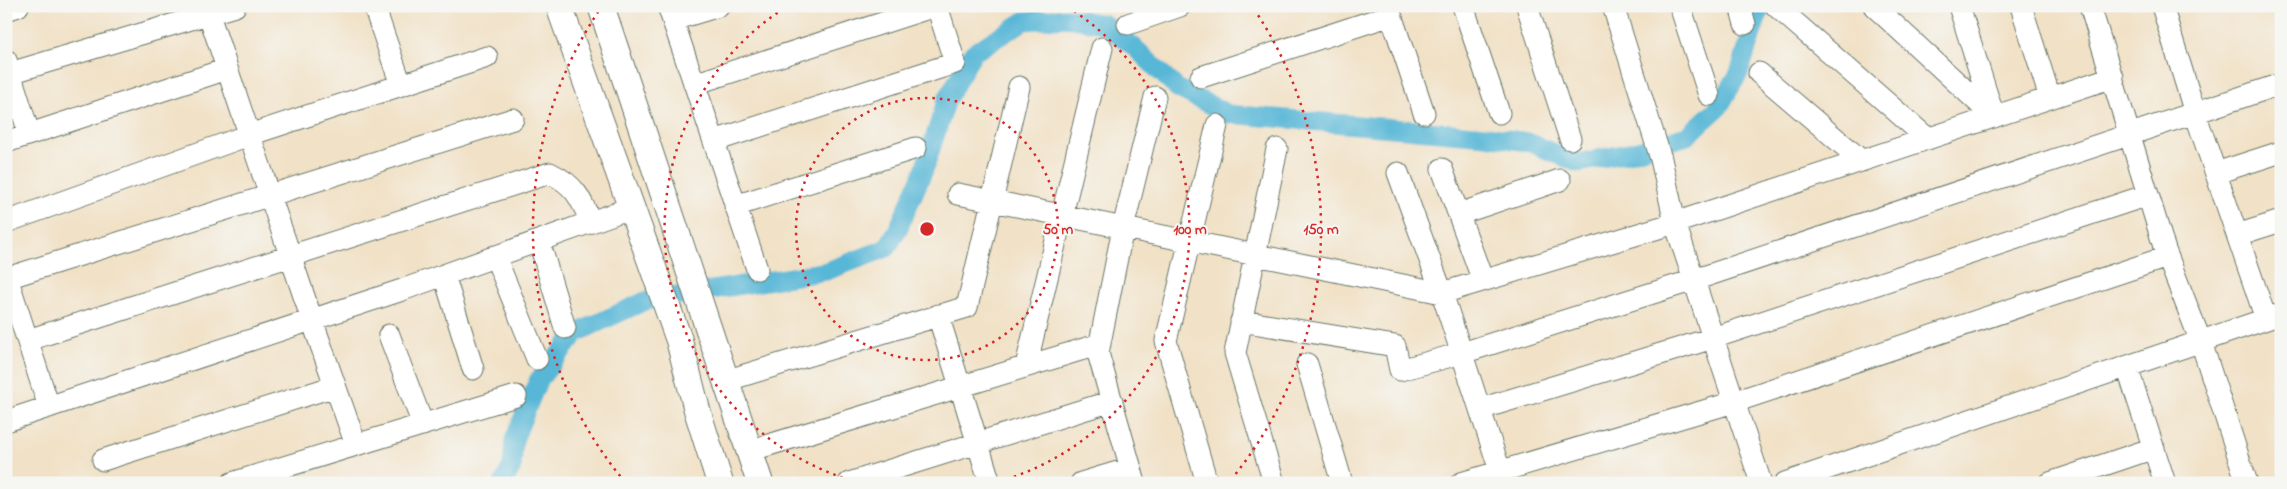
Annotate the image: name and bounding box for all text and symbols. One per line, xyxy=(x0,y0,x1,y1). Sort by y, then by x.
text: 50 m xyxy=(1043,219,1074,241)
text: 100 m xyxy=(1173,219,1207,241)
text: 150 m xyxy=(1303,219,1339,241)
centre of rings xyxy=(918,220,936,238)

